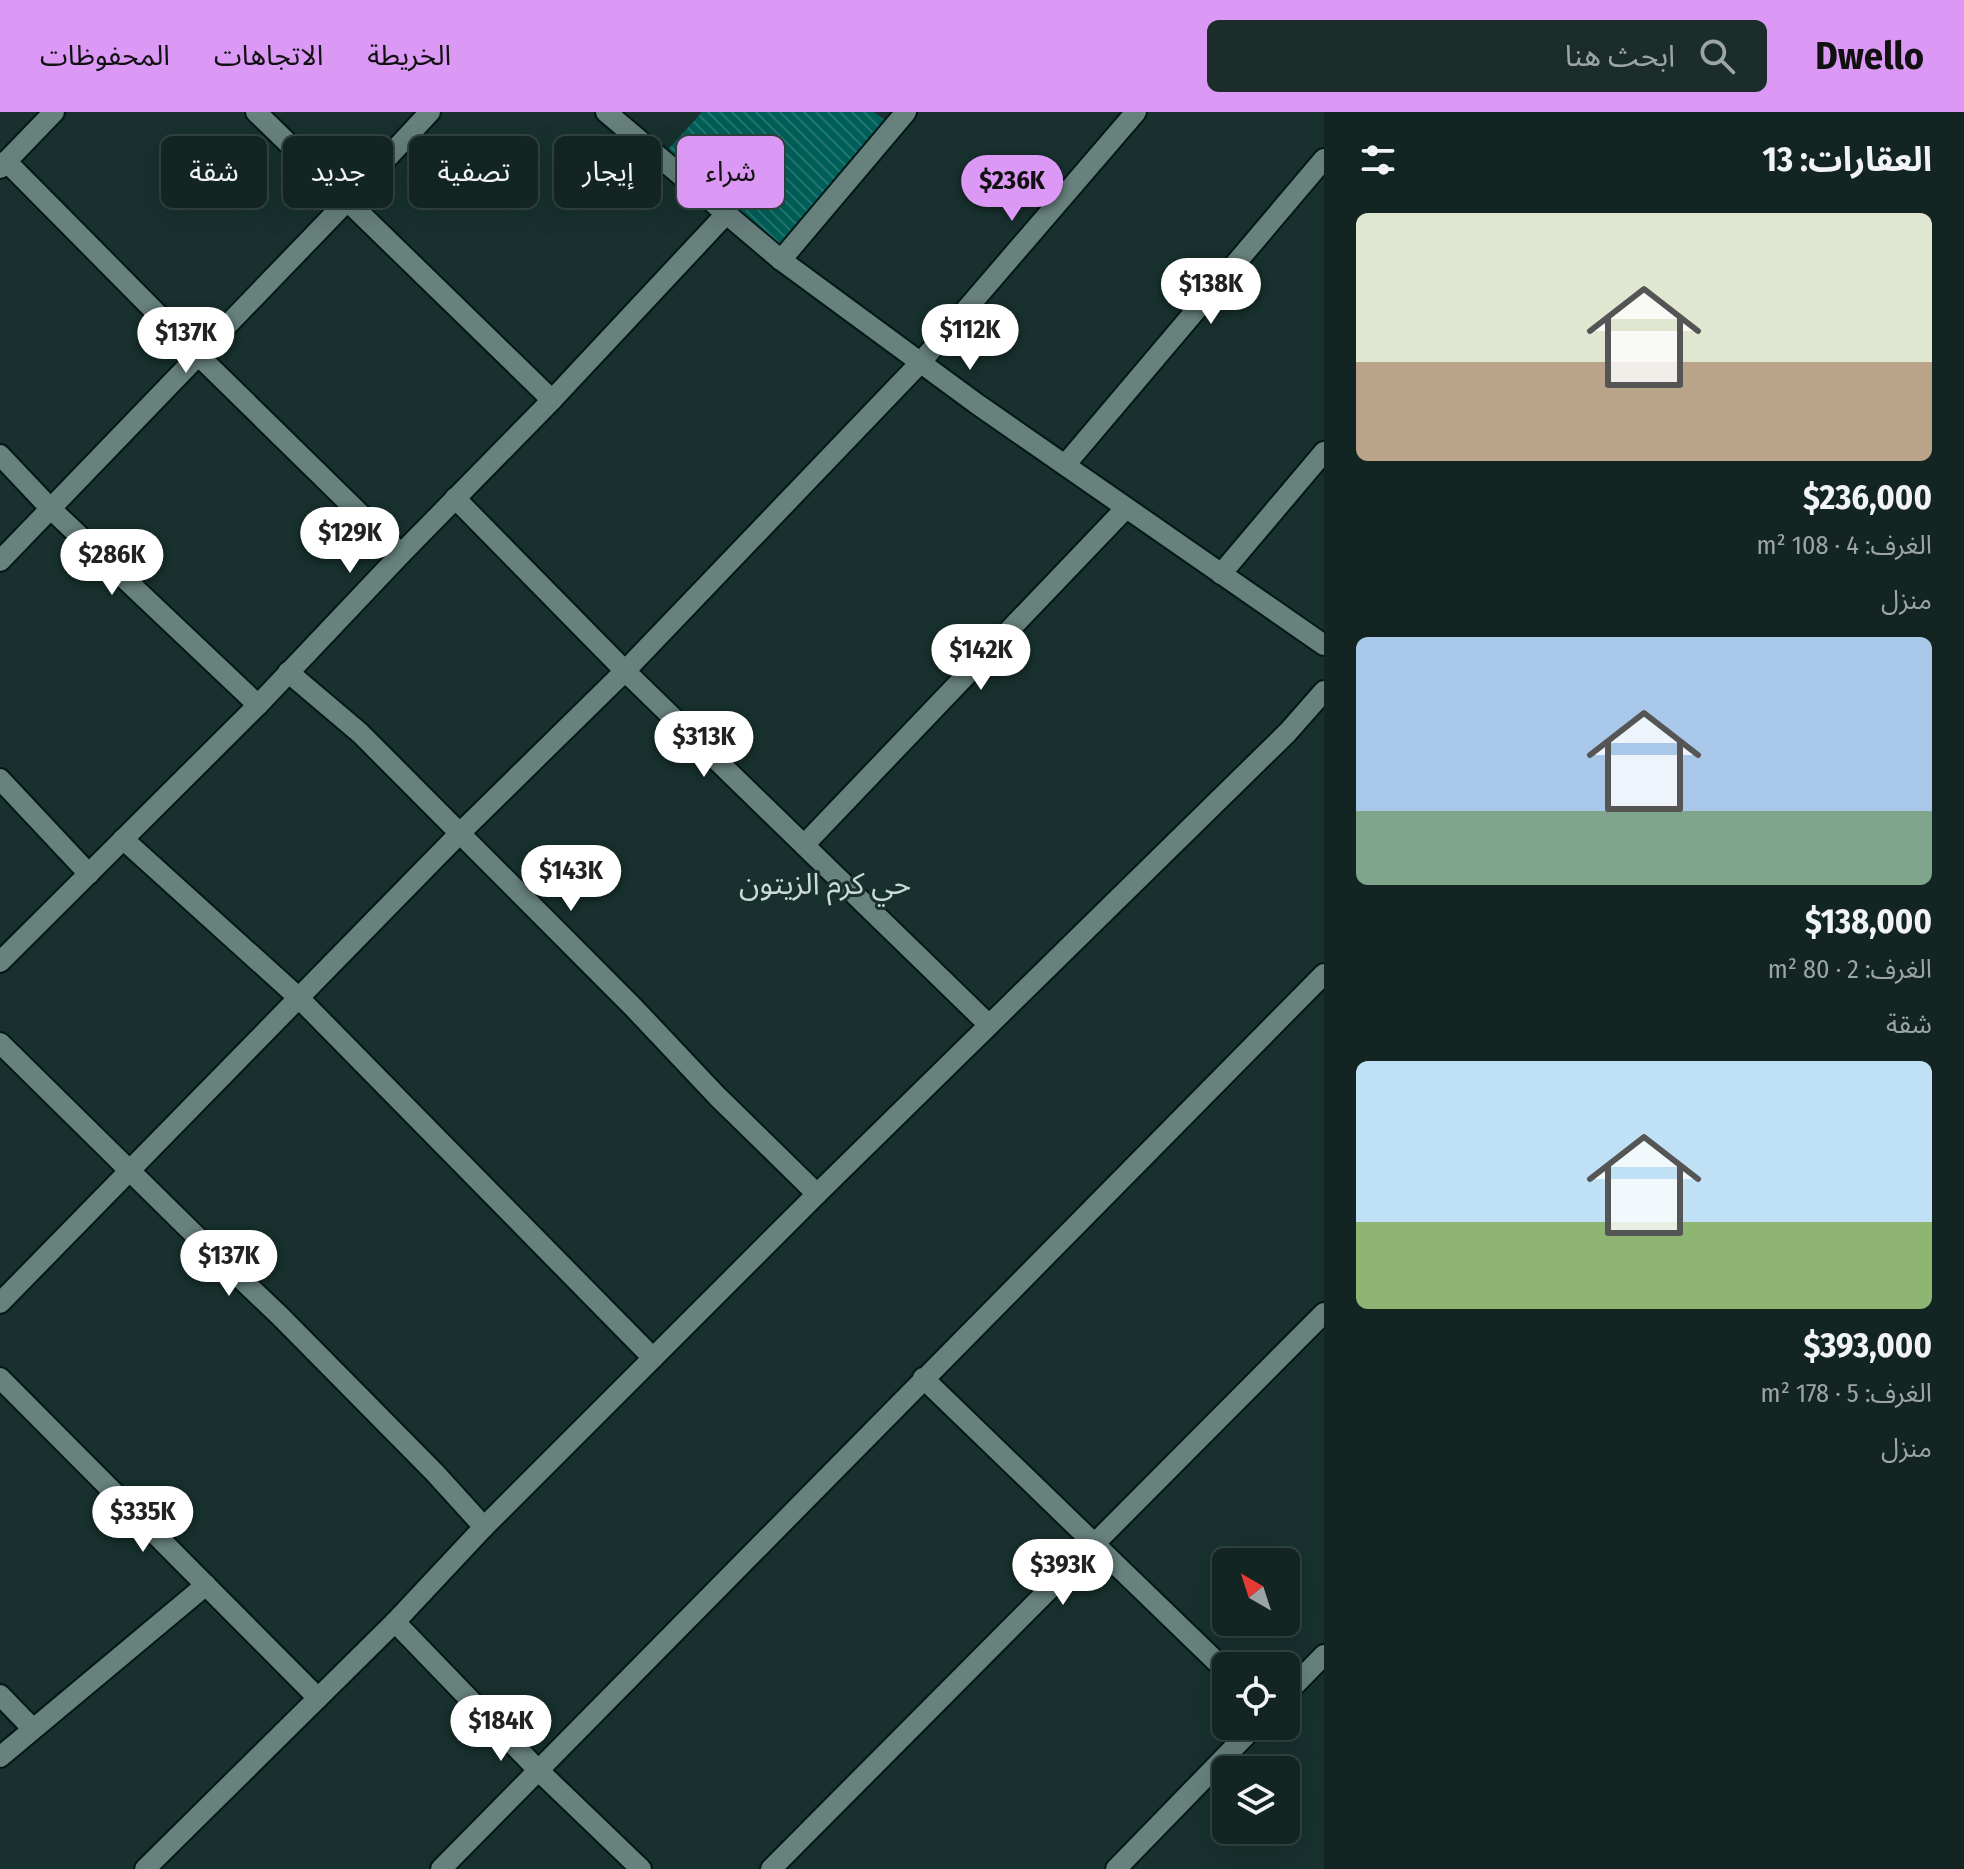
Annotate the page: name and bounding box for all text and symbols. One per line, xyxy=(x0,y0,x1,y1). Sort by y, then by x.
search box xyxy=(1207,20,1767,92)
text: Dwello xyxy=(1815,33,1924,79)
icon: search xyxy=(1695,34,1739,78)
text: ابحث هنا xyxy=(1565,38,1675,74)
text: المحفوظات xyxy=(40,39,170,72)
text: الاتجاهات xyxy=(214,39,323,72)
text: الخريطة xyxy=(367,39,451,72)
chip: شقة xyxy=(161,136,267,208)
chip: جديد xyxy=(283,136,393,208)
chip: تصفية xyxy=(409,136,538,208)
chip: إيجار xyxy=(554,136,661,208)
chip: شراء xyxy=(677,136,784,208)
icon: filters xyxy=(1356,138,1400,182)
text: العقارات: 13 xyxy=(1763,139,1932,180)
pin: $236K xyxy=(956,155,1068,223)
text: $236K xyxy=(979,165,1045,196)
pin: $138K xyxy=(1155,258,1267,326)
icon: home xyxy=(1572,265,1716,409)
text: $138K xyxy=(1179,268,1243,299)
pin: $112K xyxy=(914,304,1026,372)
pin: $137K xyxy=(130,307,242,375)
text: $112K xyxy=(940,314,1000,345)
text: $137K xyxy=(155,317,217,348)
text: $236,000 xyxy=(1803,477,1932,518)
pin: $129K xyxy=(294,507,406,575)
text: $129K xyxy=(318,517,382,548)
pin: $286K xyxy=(56,529,168,597)
text: الغرف: 4 · 108 m² xyxy=(1756,530,1932,561)
text: $286K xyxy=(78,539,146,570)
text: منزل xyxy=(1881,585,1932,616)
pin: $142K xyxy=(925,624,1037,692)
text: $142K xyxy=(949,634,1013,665)
icon: home xyxy=(1572,689,1716,833)
pin: $313K xyxy=(648,711,760,779)
text: $313K xyxy=(672,721,736,752)
pin: $143K xyxy=(515,845,627,913)
text: $143K xyxy=(539,855,603,886)
district label: حي كرم الزيتون xyxy=(739,866,911,907)
text: $138,000 xyxy=(1805,901,1932,942)
text: الغرف: 2 · 80 m² xyxy=(1768,954,1932,985)
text: شقة xyxy=(1886,1009,1932,1040)
icon: home xyxy=(1572,1113,1716,1257)
pin: $137K xyxy=(173,1230,285,1298)
text: $137K xyxy=(198,1240,260,1271)
text: $393,000 xyxy=(1803,1325,1932,1366)
text: الغرف: 5 · 178 m² xyxy=(1761,1378,1932,1409)
text: منزل xyxy=(1881,1433,1932,1464)
pin: $335K xyxy=(87,1486,199,1554)
text: $335K xyxy=(110,1496,176,1527)
pin: $393K xyxy=(1007,1539,1119,1607)
north arrow xyxy=(1212,1548,1300,1636)
map controls xyxy=(1212,1548,1300,1844)
text: $393K xyxy=(1030,1549,1096,1580)
button: locate xyxy=(1212,1652,1300,1740)
pin: $184K xyxy=(445,1695,557,1763)
text: $184K xyxy=(468,1705,534,1736)
button: layers xyxy=(1212,1756,1300,1844)

